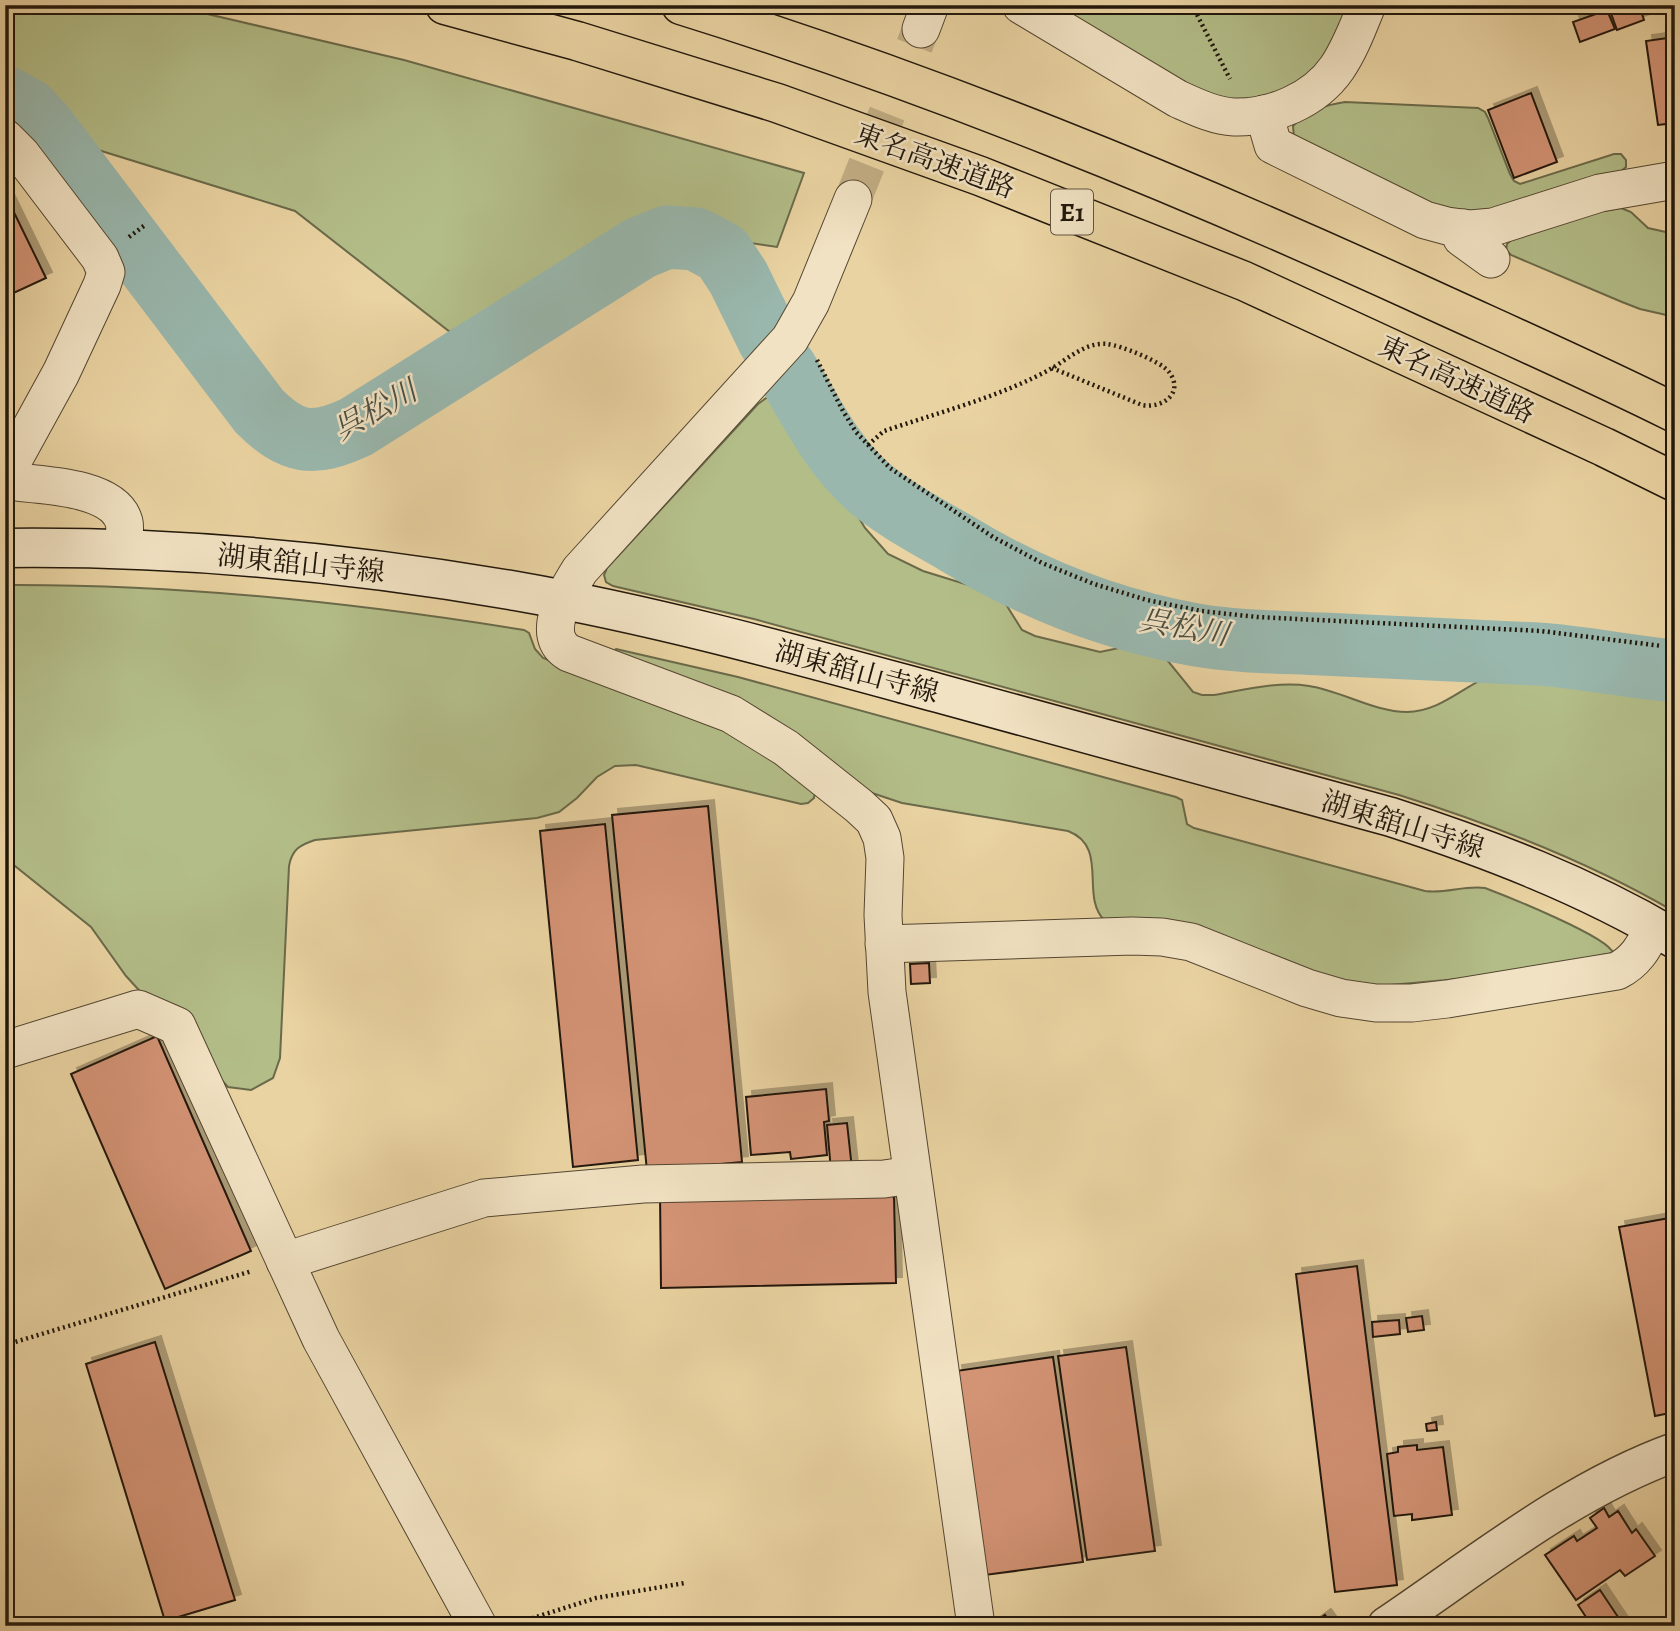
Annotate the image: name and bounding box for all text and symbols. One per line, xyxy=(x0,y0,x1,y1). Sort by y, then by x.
street label: 東名高速道路 xyxy=(849,114,1020,208)
road number: E1 xyxy=(1051,190,1093,234)
street label: 東名高速道路 xyxy=(1372,327,1541,433)
water label: 呉松川 xyxy=(326,369,427,449)
street label: 湖東舘山寺線 xyxy=(215,536,386,592)
water label: 呉松川 xyxy=(1136,599,1235,655)
street label: 湖東舘山寺線 xyxy=(771,632,943,712)
street label: 湖東舘山寺線 xyxy=(1317,782,1489,868)

